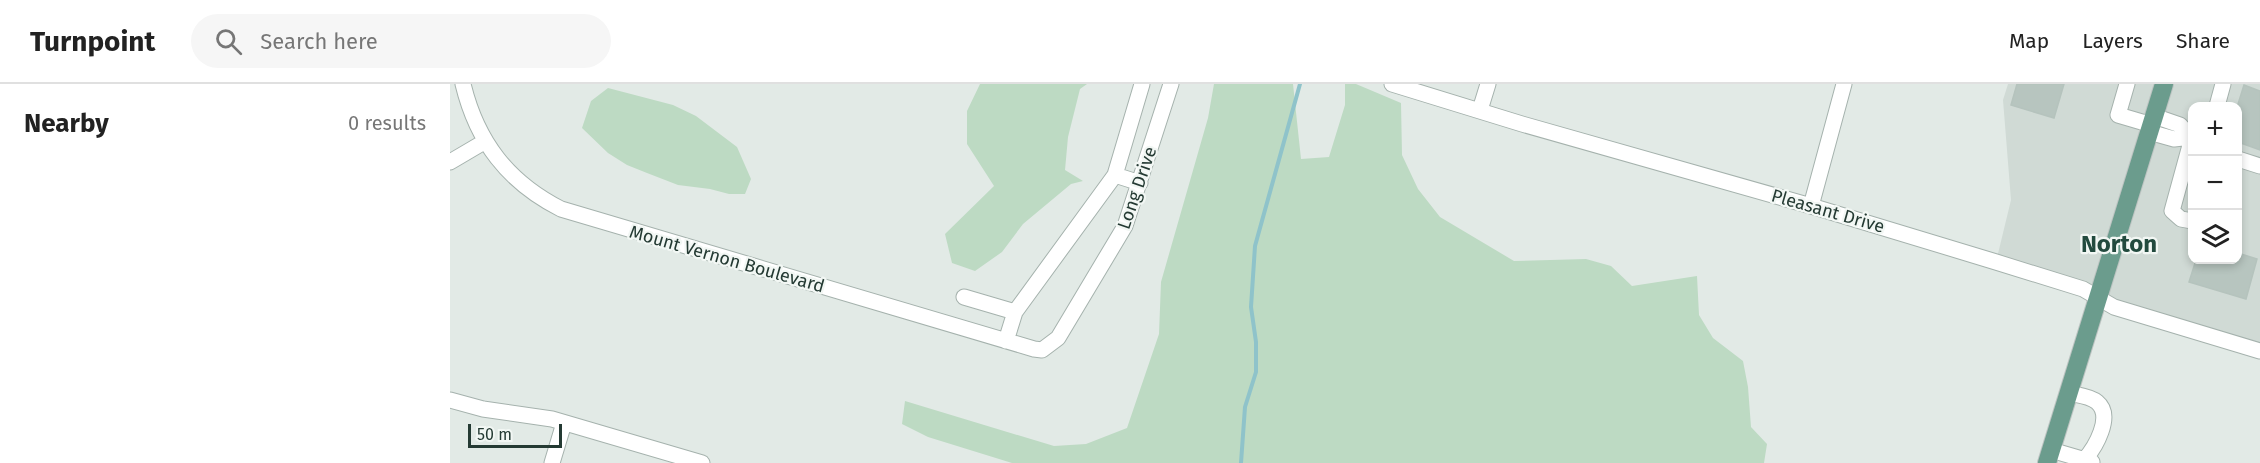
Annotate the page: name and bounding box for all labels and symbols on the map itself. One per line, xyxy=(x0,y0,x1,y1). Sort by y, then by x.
street label: Long Drive xyxy=(1113,144,1161,232)
street label: Pleasant Drive xyxy=(1769,184,1887,238)
street label: Mount Vernon Boulevard xyxy=(627,221,827,297)
district label: Norton xyxy=(2081,230,2157,258)
scale bar xyxy=(468,421,562,448)

